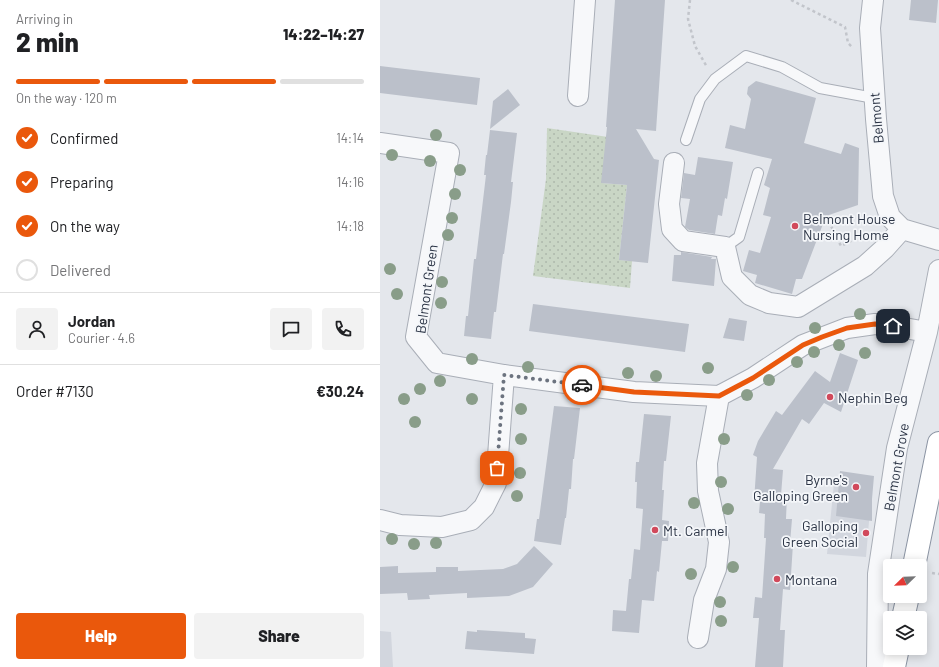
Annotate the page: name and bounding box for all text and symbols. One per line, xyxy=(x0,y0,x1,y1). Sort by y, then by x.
text: Arriving in xyxy=(16,11,73,27)
text: 14:22–14:27 xyxy=(283,25,364,43)
text: 2 min xyxy=(16,26,79,57)
text: On the way · 120 m xyxy=(16,90,117,106)
street label: Belmont xyxy=(865,92,887,144)
icon: check xyxy=(16,127,38,149)
text: Confirmed xyxy=(50,129,118,147)
text: 14:14 xyxy=(336,130,364,146)
icon: check xyxy=(16,171,38,193)
text: Preparing xyxy=(50,173,114,191)
text: 14:16 xyxy=(337,174,364,190)
place label: Belmont House Nursing Home xyxy=(803,210,896,243)
icon: check xyxy=(16,215,38,237)
text: On the way xyxy=(50,217,120,235)
text: 14:18 xyxy=(337,218,364,234)
marker: Belmont House Nursing Home xyxy=(790,221,800,231)
street label: Belmont Green xyxy=(411,243,441,335)
text: Delivered xyxy=(50,261,111,279)
button: person xyxy=(16,308,58,350)
button: chat xyxy=(270,308,312,350)
button: phone xyxy=(322,308,364,350)
pin xyxy=(876,309,910,343)
text: Jordan xyxy=(68,312,115,330)
icon: home xyxy=(882,315,904,337)
text: Courier · 4.6 xyxy=(68,330,135,346)
courier xyxy=(562,365,602,405)
icon: car xyxy=(571,374,593,396)
text: Order #7130 xyxy=(16,382,94,400)
text: €30.24 xyxy=(316,382,364,400)
place label: Nephin Beg xyxy=(838,389,908,406)
marker: Nephin Beg xyxy=(825,392,835,402)
street label: Belmont Grove xyxy=(880,422,912,512)
pin xyxy=(480,451,514,485)
icon: bag xyxy=(486,457,508,479)
place label: Byrne's Galloping Green xyxy=(753,471,848,504)
marker: Byrne's Galloping Green xyxy=(851,482,861,492)
place label: Galloping Green Social xyxy=(782,517,858,550)
place label: Mt. Carmel xyxy=(663,522,728,539)
marker: Mt. Carmel xyxy=(650,525,660,535)
marker: Galloping Green Social xyxy=(861,528,871,538)
north arrow xyxy=(883,559,927,603)
map controls xyxy=(883,559,927,655)
place label: Montana xyxy=(785,571,837,588)
marker: Montana xyxy=(772,574,782,584)
button: layers xyxy=(883,611,927,655)
button: Help xyxy=(16,613,186,659)
button: Share xyxy=(194,613,364,659)

